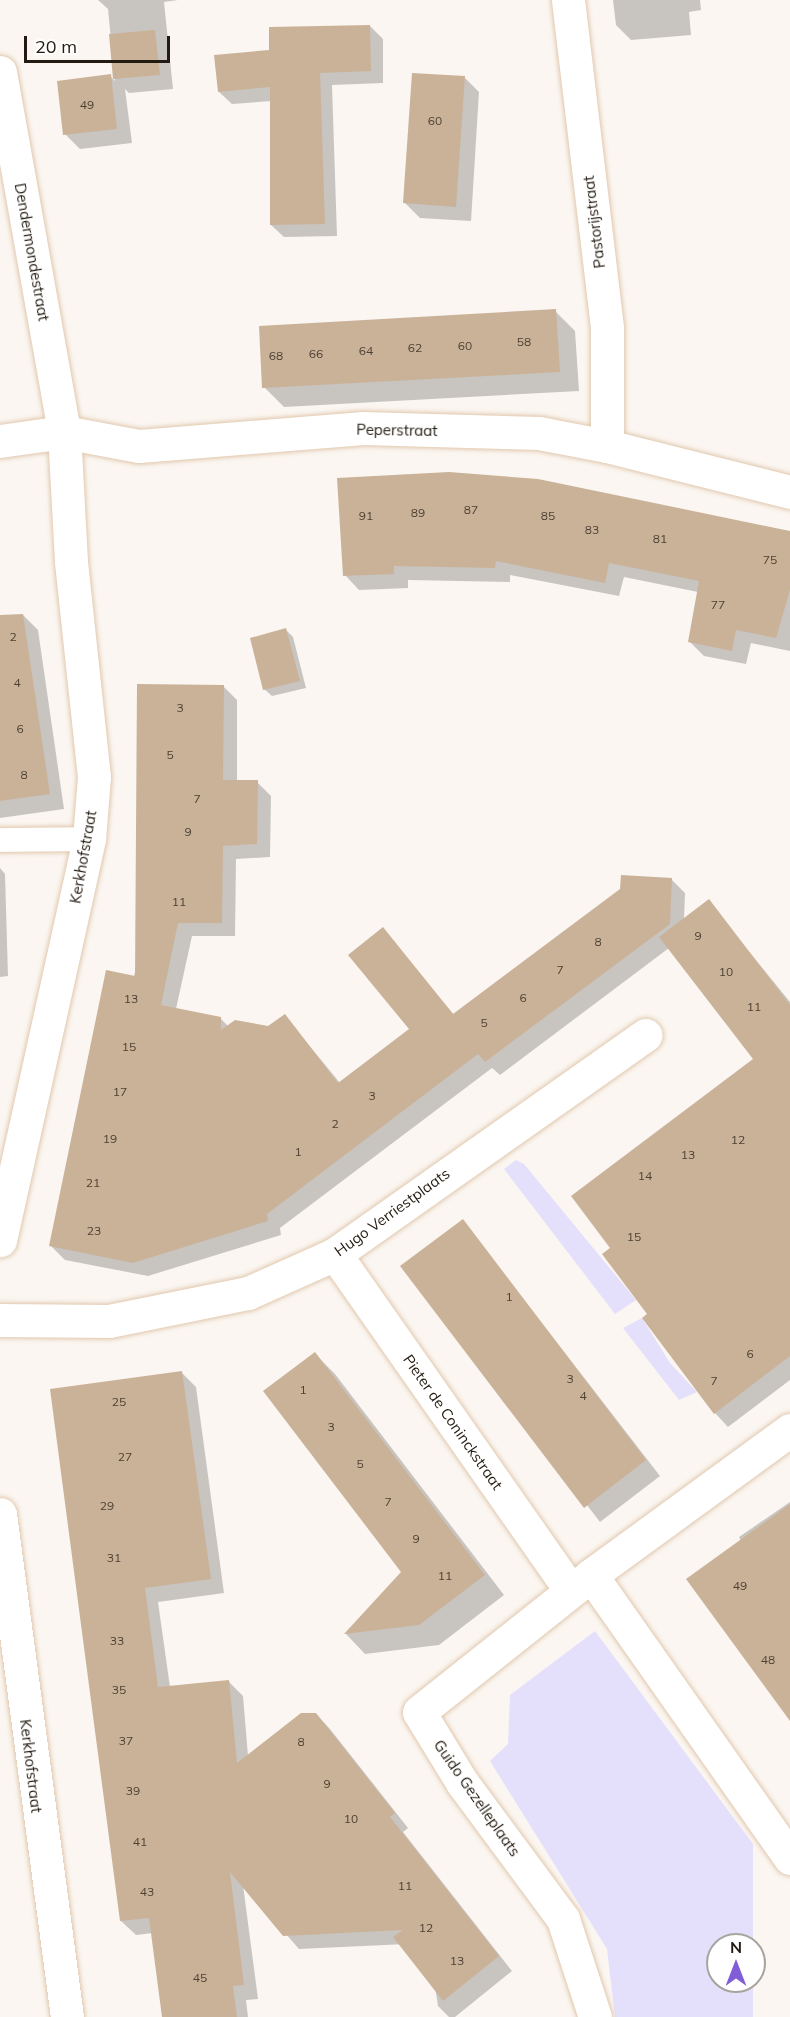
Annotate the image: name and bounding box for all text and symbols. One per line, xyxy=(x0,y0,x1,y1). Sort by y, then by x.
scale bar xyxy=(27,24,172,62)
text: 20 m xyxy=(35,35,77,58)
house number: 49 xyxy=(80,98,94,112)
house number: 60 xyxy=(428,114,442,128)
street label: Pastorijstraat xyxy=(579,175,609,269)
street label: Dendermondestraat xyxy=(11,182,53,322)
house number: 58 xyxy=(517,335,531,349)
house number: 60 xyxy=(458,339,472,353)
house number: 62 xyxy=(408,341,422,355)
house number: 64 xyxy=(359,344,373,358)
house number: 66 xyxy=(309,347,323,361)
house number: 68 xyxy=(269,349,283,363)
street label: Peperstraat xyxy=(356,420,438,440)
house number: 87 xyxy=(464,503,478,517)
house number: 89 xyxy=(411,506,425,520)
house number: 91 xyxy=(359,509,373,523)
house number: 85 xyxy=(541,509,555,523)
house number: 83 xyxy=(585,523,599,537)
house number: 81 xyxy=(653,532,667,546)
house number: 75 xyxy=(763,553,777,567)
house number: 77 xyxy=(711,598,725,612)
house number: 2 xyxy=(9,630,17,644)
house number: 4 xyxy=(13,676,21,690)
house number: 3 xyxy=(176,701,184,715)
house number: 6 xyxy=(16,722,24,736)
house number: 5 xyxy=(166,748,174,762)
house number: 8 xyxy=(20,768,28,782)
house number: 7 xyxy=(193,792,201,806)
street label: Kerkhofstraat xyxy=(66,809,100,905)
house number: 9 xyxy=(184,825,192,839)
house number: 11 xyxy=(172,895,186,909)
house number: 9 xyxy=(694,929,702,943)
house number: 8 xyxy=(594,935,602,949)
house number: 7 xyxy=(556,963,564,977)
house number: 10 xyxy=(719,965,733,979)
house number: 6 xyxy=(519,991,527,1005)
house number: 13 xyxy=(124,992,138,1006)
house number: 11 xyxy=(747,1000,761,1014)
house number: 5 xyxy=(480,1016,488,1030)
house number: 15 xyxy=(122,1040,136,1054)
house number: 17 xyxy=(113,1085,127,1099)
house number: 3 xyxy=(368,1089,376,1103)
house number: 2 xyxy=(331,1117,339,1131)
house number: 19 xyxy=(103,1132,117,1146)
house number: 12 xyxy=(731,1133,745,1147)
house number: 1 xyxy=(294,1145,302,1159)
house number: 13 xyxy=(681,1148,695,1162)
street label: Hugo Verriestplaats xyxy=(331,1164,453,1260)
house number: 14 xyxy=(638,1169,652,1183)
house number: 21 xyxy=(86,1176,100,1190)
house number: 23 xyxy=(87,1224,101,1238)
house number: 15 xyxy=(627,1230,641,1244)
house number: 1 xyxy=(505,1290,513,1304)
house number: 6 xyxy=(746,1347,754,1361)
street label: Pieter de Coninckstraat xyxy=(399,1351,507,1493)
house number: 3 xyxy=(566,1372,574,1386)
house number: 7 xyxy=(710,1374,718,1388)
house number: 1 xyxy=(299,1383,307,1397)
house number: 4 xyxy=(579,1389,587,1403)
house number: 25 xyxy=(112,1395,126,1409)
house number: 3 xyxy=(327,1420,335,1434)
house number: 27 xyxy=(118,1450,132,1464)
house number: 5 xyxy=(356,1457,364,1471)
house number: 7 xyxy=(384,1495,392,1509)
house number: 29 xyxy=(100,1499,114,1513)
house number: 9 xyxy=(412,1532,420,1546)
house number: 31 xyxy=(107,1551,121,1565)
house number: 11 xyxy=(438,1569,452,1583)
house number: 49 xyxy=(733,1579,747,1593)
house number: 33 xyxy=(110,1634,124,1648)
house number: 48 xyxy=(761,1653,775,1667)
house number: 35 xyxy=(112,1683,126,1697)
street label: Kerkhofstraat xyxy=(16,1718,46,1814)
house number: 37 xyxy=(119,1734,133,1748)
house number: 8 xyxy=(297,1735,305,1749)
street label: Guido Gezelleplaats xyxy=(430,1736,524,1860)
house number: 9 xyxy=(323,1777,331,1791)
house number: 39 xyxy=(126,1784,140,1798)
house number: 10 xyxy=(344,1812,358,1826)
house number: 41 xyxy=(133,1835,147,1849)
house number: 11 xyxy=(398,1879,412,1893)
house number: 43 xyxy=(140,1885,154,1899)
house number: 12 xyxy=(419,1921,433,1935)
north arrow xyxy=(706,1933,766,1993)
text: N xyxy=(730,1937,742,1957)
house number: 13 xyxy=(450,1954,464,1968)
house number: 45 xyxy=(193,1971,207,1985)

